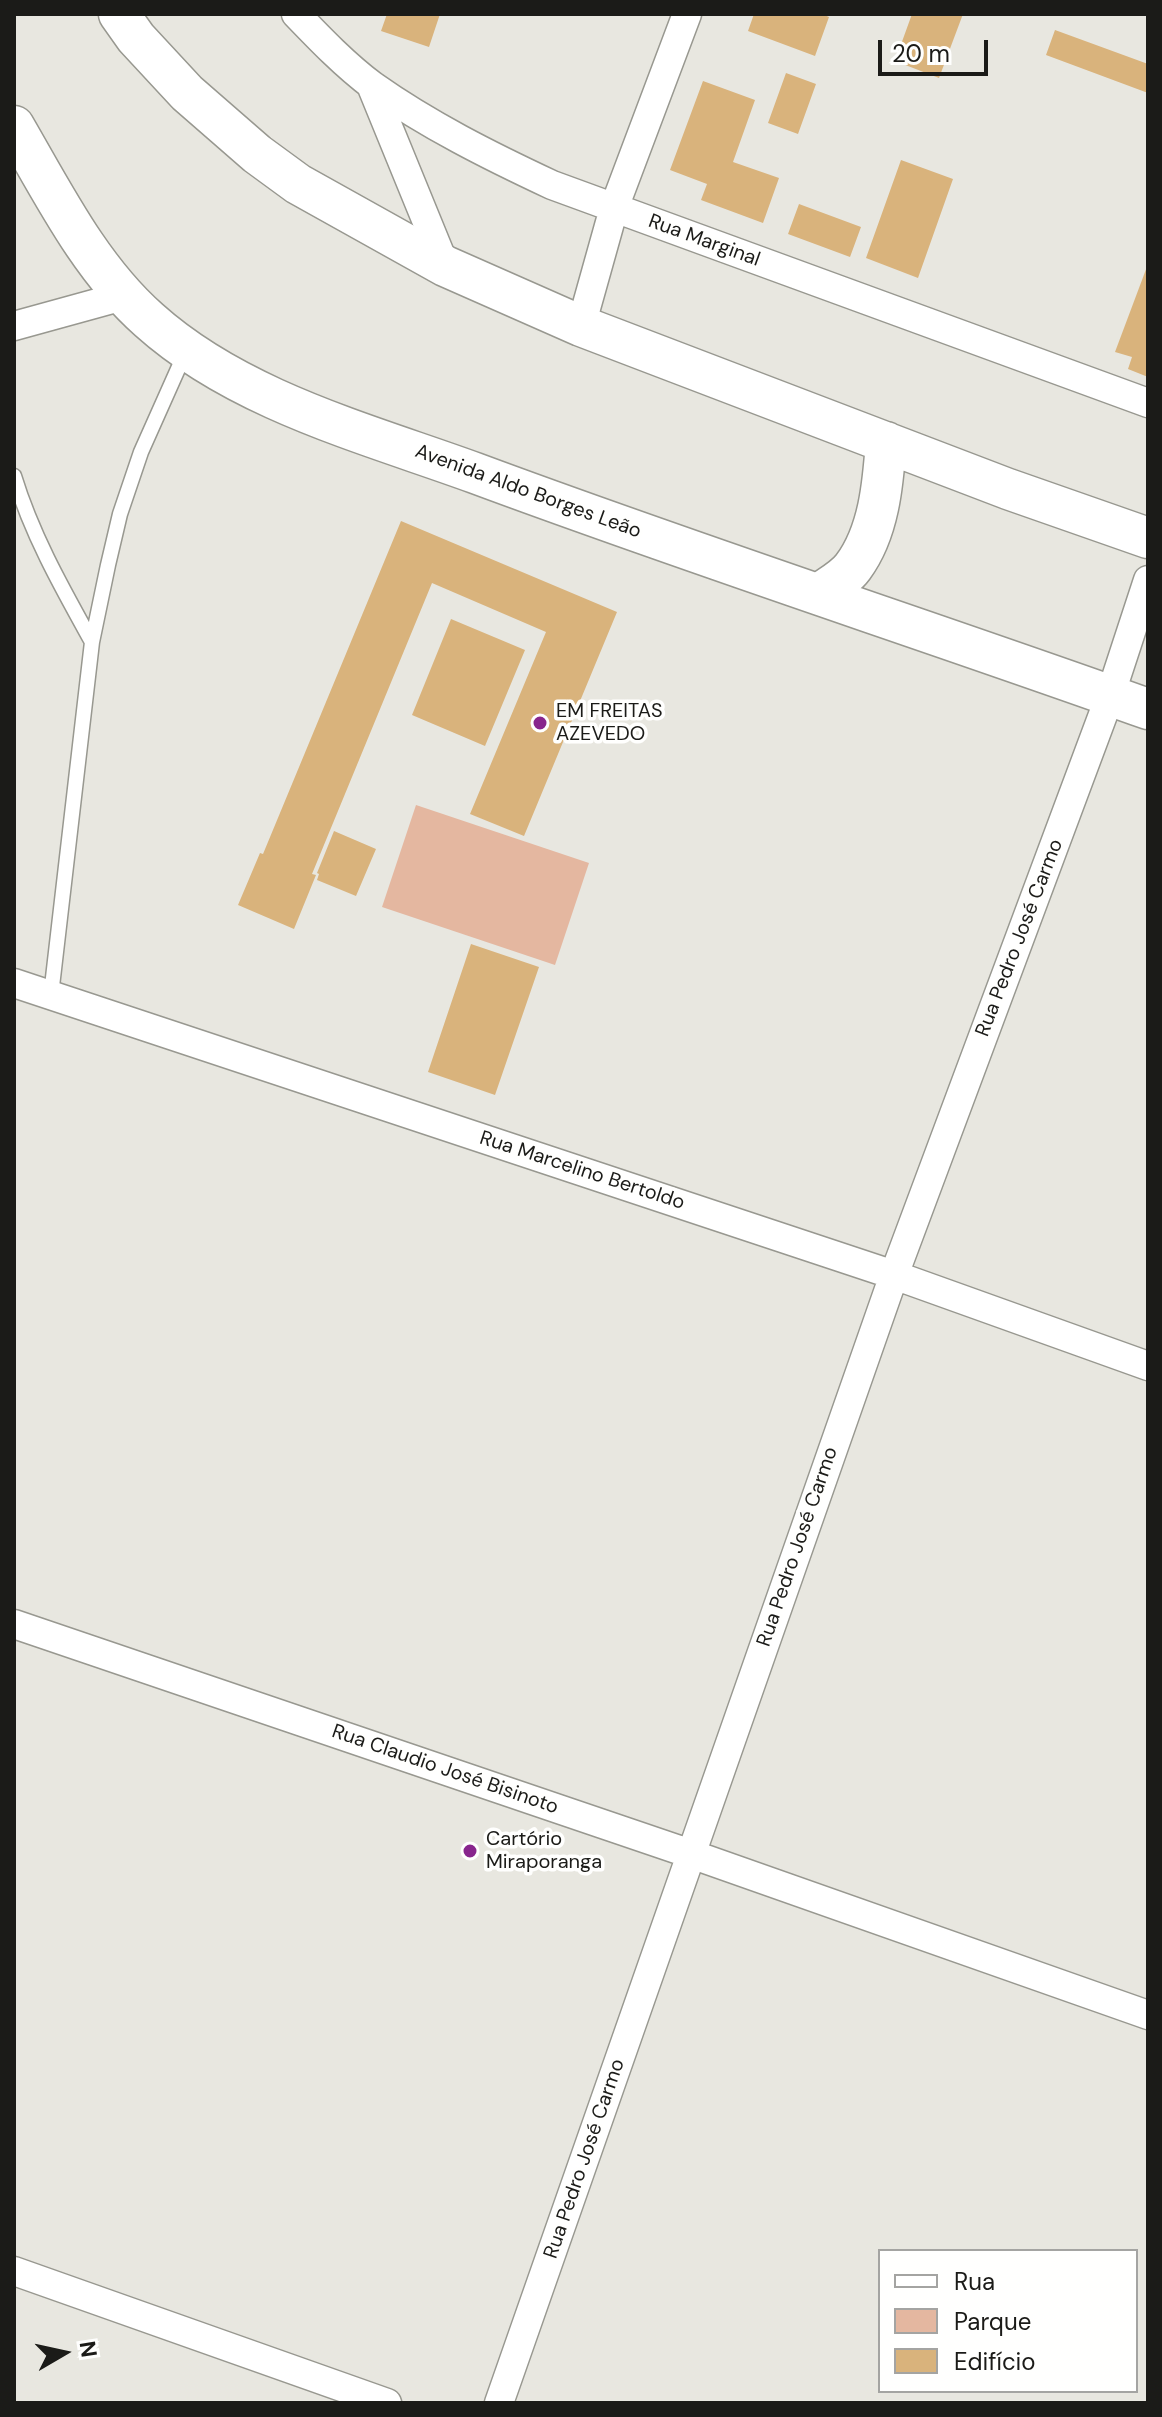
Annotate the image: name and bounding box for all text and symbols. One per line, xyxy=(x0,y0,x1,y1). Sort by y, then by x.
scale bar xyxy=(882,24,992,74)
text: 20 m xyxy=(892,38,950,69)
street label: Rua Marginal xyxy=(645,210,763,272)
street label: Avenida Aldo Borges Leão xyxy=(412,440,644,544)
place label: EM FREITAS AZEVEDO xyxy=(556,700,663,747)
marker: EM FREITAS AZEVEDO xyxy=(531,714,549,732)
street label: Rua Pedro José Carmo xyxy=(971,836,1069,1040)
street label: Rua Marcelino Bertoldo xyxy=(476,1127,688,1215)
street label: Rua Pedro José Carmo xyxy=(753,1444,843,1650)
street label: Rua Claudio José Bisinoto xyxy=(329,1720,561,1820)
place label: Cartório Miraporanga xyxy=(486,1828,602,1875)
marker: Cartório Miraporanga xyxy=(461,1842,479,1860)
street label: Rua Pedro José Carmo xyxy=(540,2056,630,2262)
legend xyxy=(878,2249,1138,2393)
text: Rua xyxy=(954,2266,995,2297)
text: Parque xyxy=(954,2306,1031,2337)
north arrow xyxy=(24,2313,104,2393)
text: N xyxy=(73,2339,104,2359)
text: Edifício xyxy=(954,2346,1036,2377)

